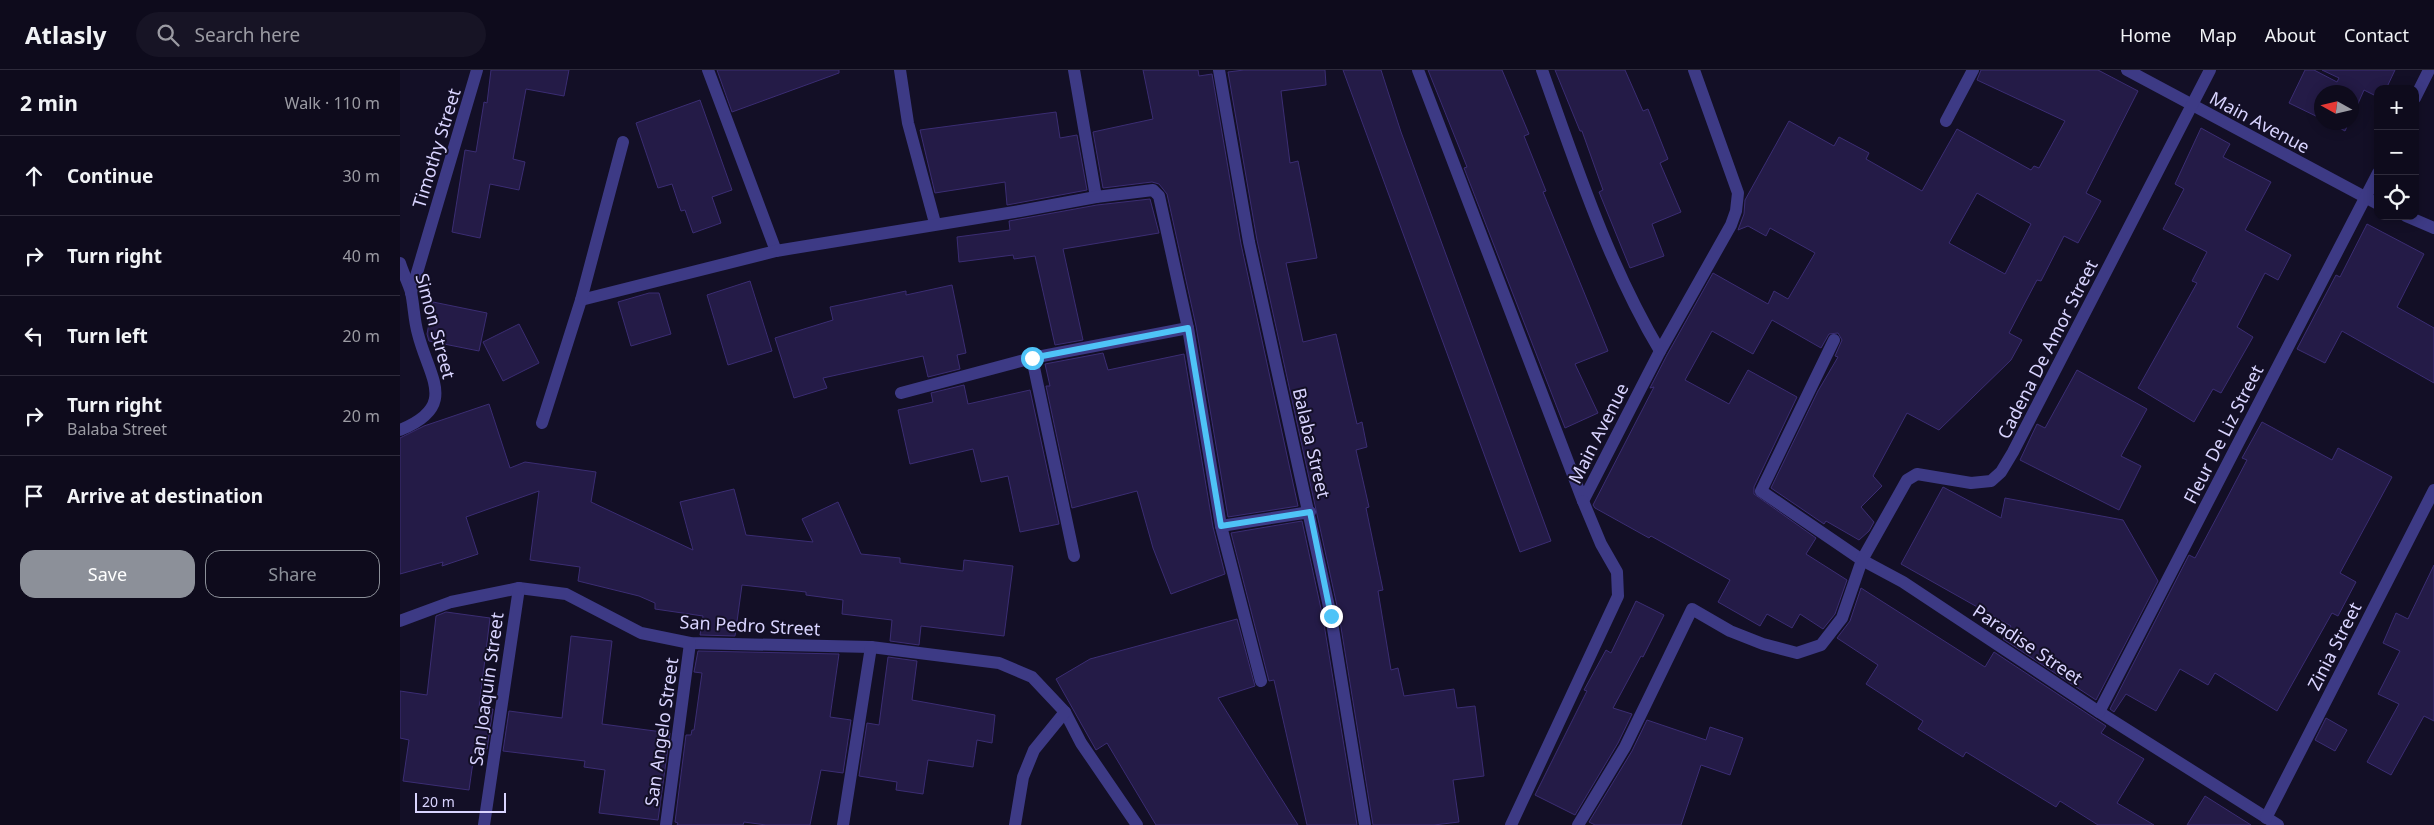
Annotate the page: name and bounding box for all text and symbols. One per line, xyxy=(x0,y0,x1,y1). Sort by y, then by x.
search box xyxy=(136,12,486,57)
text: Atlasly xyxy=(25,18,106,51)
icon: search xyxy=(154,21,182,49)
text: Search here xyxy=(194,22,300,48)
text: Home xyxy=(2120,23,2171,47)
text: Map xyxy=(2199,23,2237,47)
text: About xyxy=(2265,23,2316,47)
text: Contact xyxy=(2344,23,2409,47)
street label: Timothy Street xyxy=(406,85,466,211)
north arrow xyxy=(2314,85,2359,130)
map controls xyxy=(2374,85,2419,220)
button: + xyxy=(2374,85,2419,130)
street label: Main Avenue xyxy=(2206,86,2314,158)
text: 2 min xyxy=(20,89,78,117)
text: Walk · 110 m xyxy=(285,92,380,114)
button: − xyxy=(2374,130,2419,175)
icon: ahead xyxy=(20,162,48,190)
text: Continue xyxy=(67,163,153,189)
text: 30 m xyxy=(343,165,380,187)
button: locate xyxy=(2374,175,2419,220)
icon: right xyxy=(20,242,48,270)
text: Turn right xyxy=(67,243,162,269)
text: 40 m xyxy=(343,245,380,267)
street label: Cadena De Amor Street xyxy=(1991,255,2103,443)
street label: Simon Street xyxy=(410,271,462,382)
icon: left xyxy=(20,322,48,350)
text: Turn left xyxy=(67,323,148,349)
text: 20 m xyxy=(343,325,380,347)
route start xyxy=(1021,347,1044,370)
street label: Fleur De Liz Street xyxy=(2178,360,2269,508)
street label: Main Avenue xyxy=(1562,379,1634,487)
street label: Balaba Street xyxy=(1288,385,1336,501)
text: Turn right xyxy=(67,392,162,418)
icon: right xyxy=(20,402,48,430)
text: 20 m xyxy=(343,405,380,427)
text: Balaba Street xyxy=(67,418,167,440)
icon: arrive xyxy=(20,482,48,510)
text: Arrive at destination xyxy=(67,483,263,509)
button: Save xyxy=(20,550,195,598)
button: Share xyxy=(205,550,380,598)
street label: Zinia Street xyxy=(2302,597,2367,694)
street label: Paradise Street xyxy=(1968,598,2088,690)
route end xyxy=(1320,605,1343,628)
street label: San Pedro Street xyxy=(679,609,821,641)
street label: San Joaquin Street xyxy=(463,610,509,767)
street label: San Angelo Street xyxy=(639,656,683,808)
scale bar xyxy=(415,790,506,813)
text: 20 m xyxy=(422,792,455,811)

